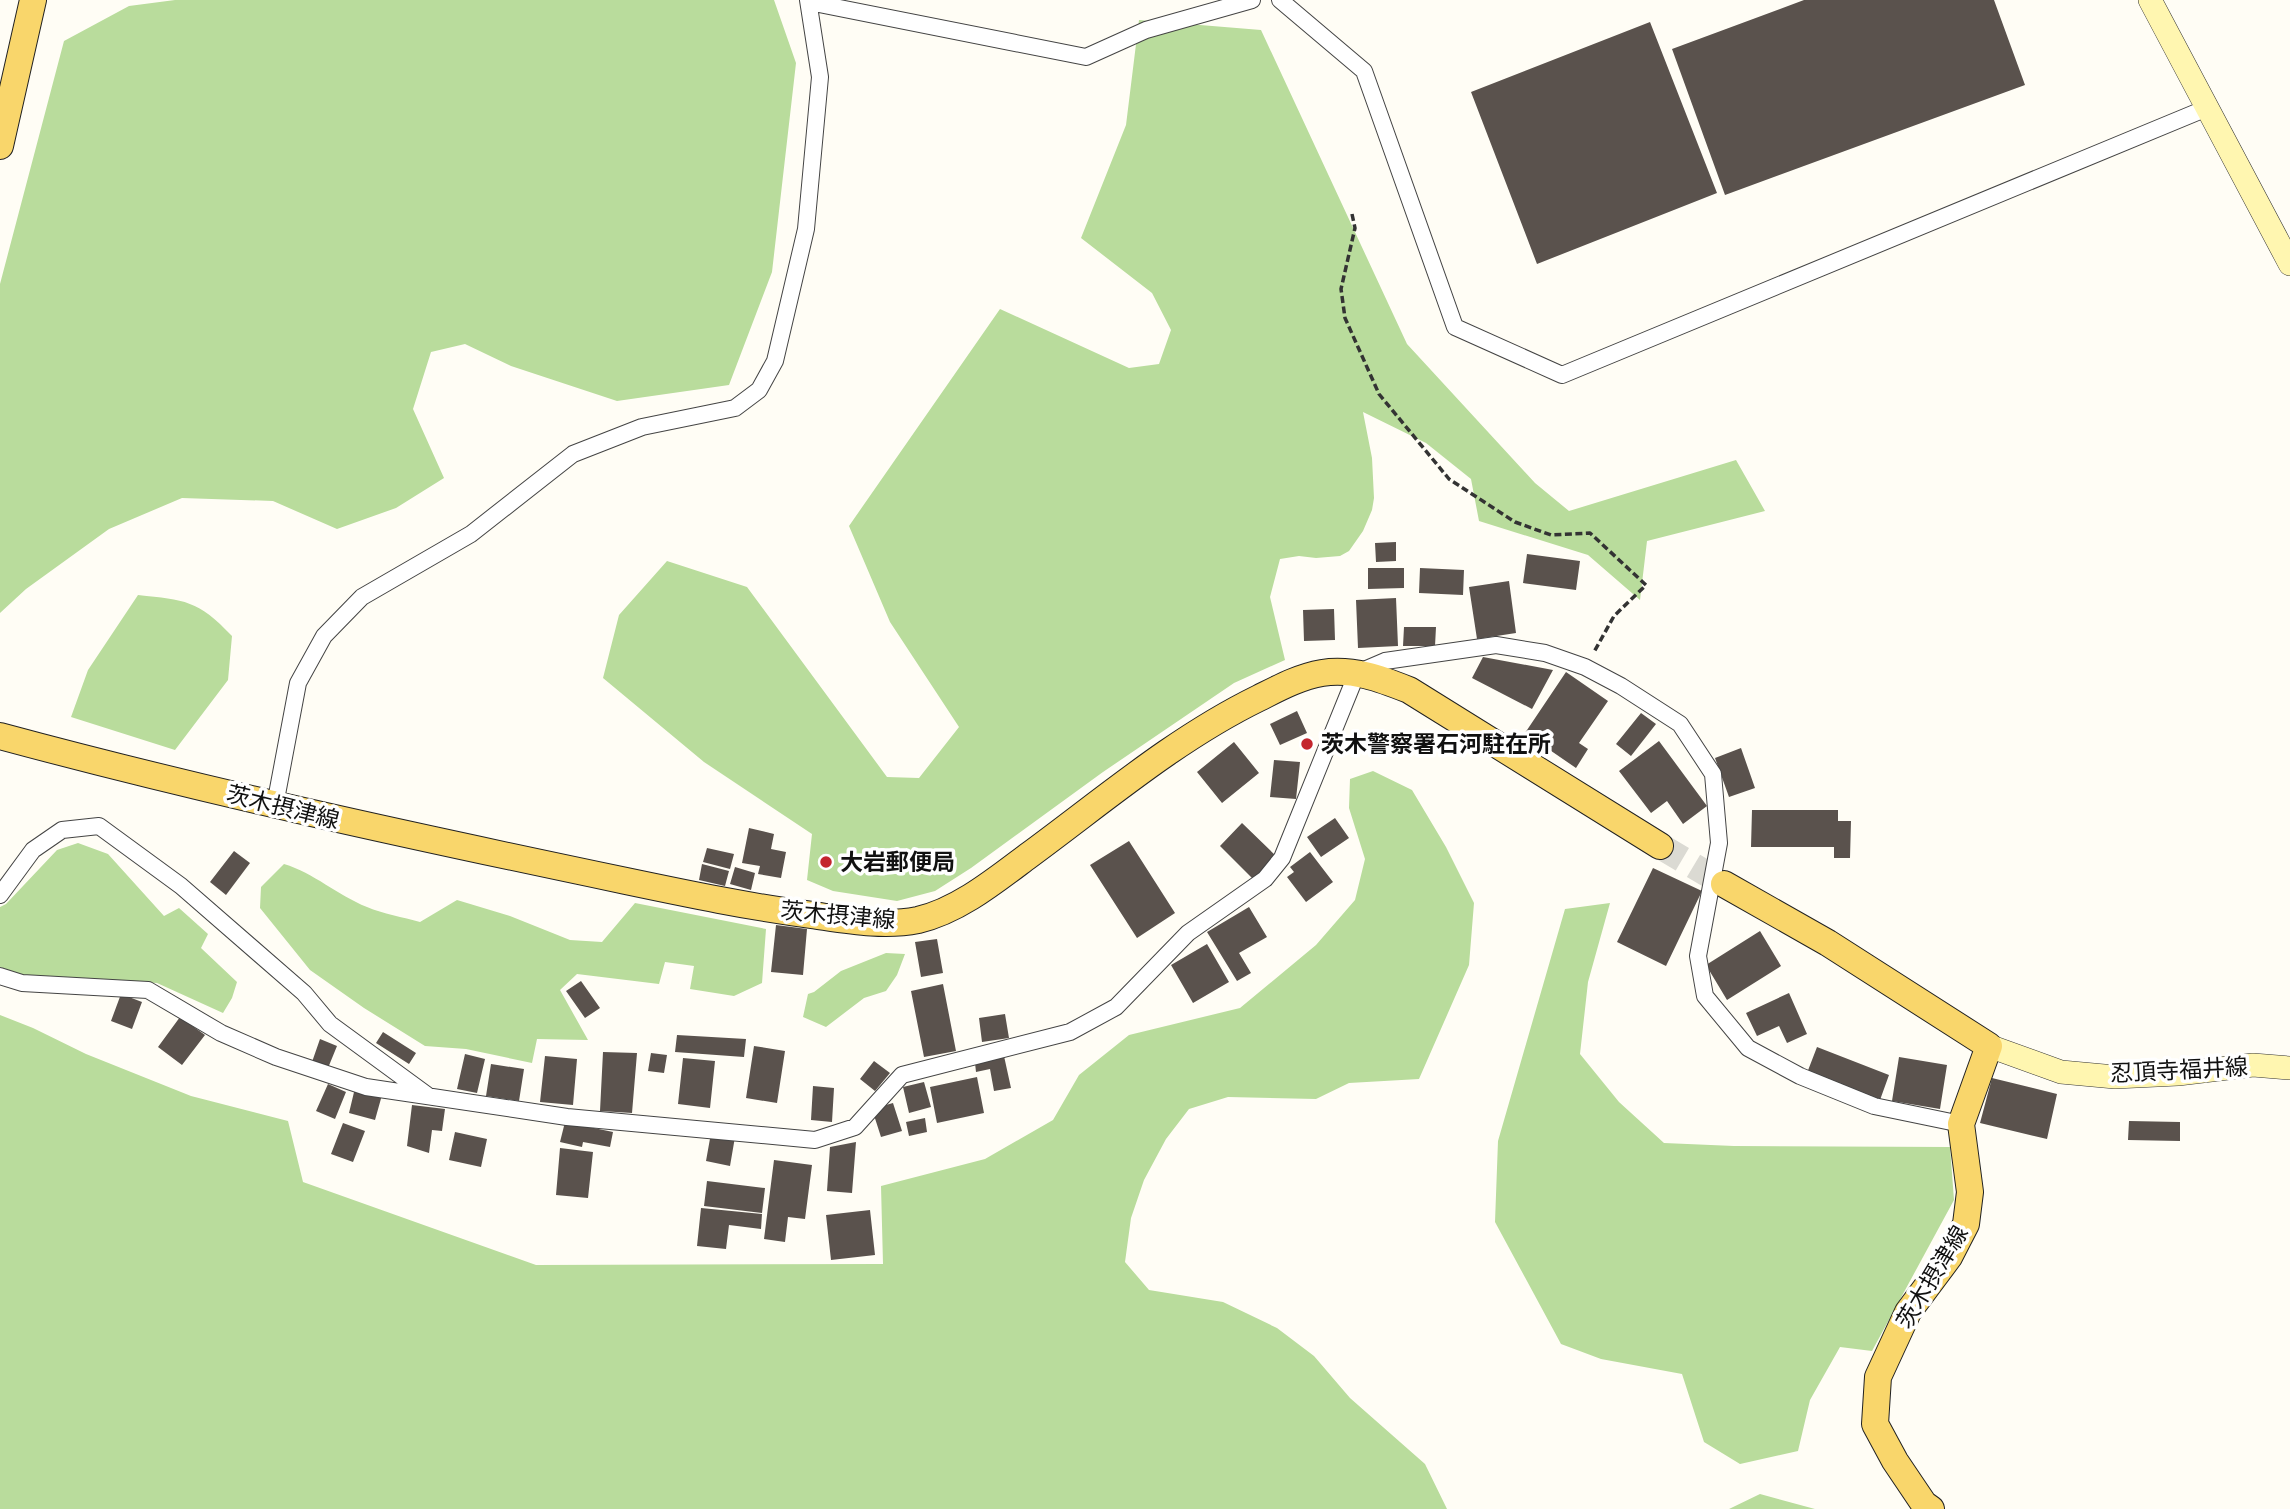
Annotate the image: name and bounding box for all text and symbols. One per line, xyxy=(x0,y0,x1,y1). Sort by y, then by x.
place label: 茨木警察署石河駐在所 xyxy=(1321,730,1551,758)
marker: 茨木警察署石河駐在所 xyxy=(1299,736,1315,752)
street label: 茨木摂津線 xyxy=(224,780,342,834)
place label: 大岩郵便局 xyxy=(840,848,955,876)
marker: 大岩郵便局 xyxy=(818,854,834,870)
street label: 茨木摂津線 xyxy=(779,896,897,934)
street label: 忍頂寺福井線 xyxy=(2109,1052,2249,1088)
street label: 茨木摂津線 xyxy=(1890,1221,1974,1333)

